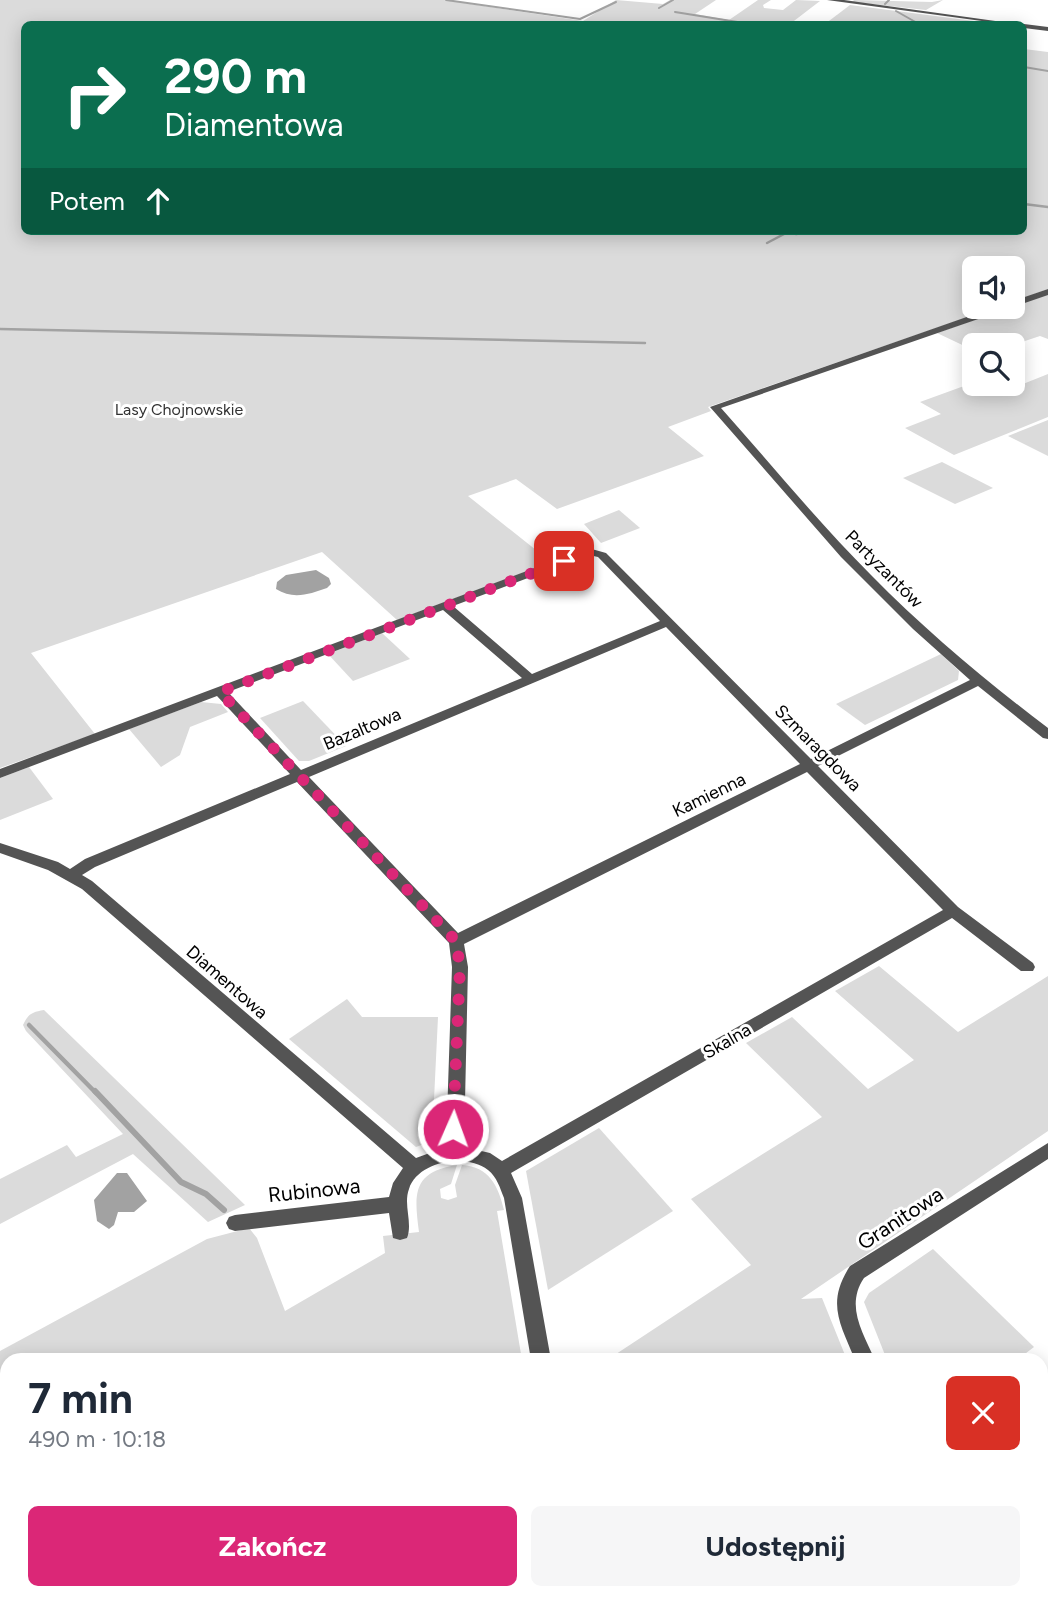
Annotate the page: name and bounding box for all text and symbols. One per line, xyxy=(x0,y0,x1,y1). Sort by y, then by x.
text: 290 m xyxy=(164,46,307,105)
icon: right xyxy=(49,49,140,140)
text: Diamentowa xyxy=(164,106,344,144)
icon: ahead xyxy=(139,182,177,220)
text: Potem xyxy=(49,185,125,217)
map controls xyxy=(962,256,1025,396)
button: sound xyxy=(962,256,1025,319)
button: search xyxy=(962,333,1025,396)
park label: Lasy Chojnowskie xyxy=(115,400,244,419)
street label: Partyzantów xyxy=(841,526,927,612)
pin xyxy=(534,531,594,591)
icon: arrive xyxy=(545,542,583,580)
street label: Szmaragdowa xyxy=(770,700,866,796)
street label: Bazaltowa xyxy=(320,703,404,755)
street label: Kamienna xyxy=(669,768,749,822)
street label: Diamentowa xyxy=(182,941,272,1023)
street label: Skalna xyxy=(699,1018,755,1064)
position arrow xyxy=(416,1092,490,1166)
street label: Rubinowa xyxy=(267,1173,361,1207)
street label: Granitowa xyxy=(852,1181,948,1255)
text: 7 min xyxy=(28,1373,133,1424)
button: close xyxy=(946,1376,1020,1450)
text: 490 m · 10:18 xyxy=(28,1425,166,1453)
button: Zakończ xyxy=(28,1506,517,1586)
button: Udostępnij xyxy=(531,1506,1020,1586)

